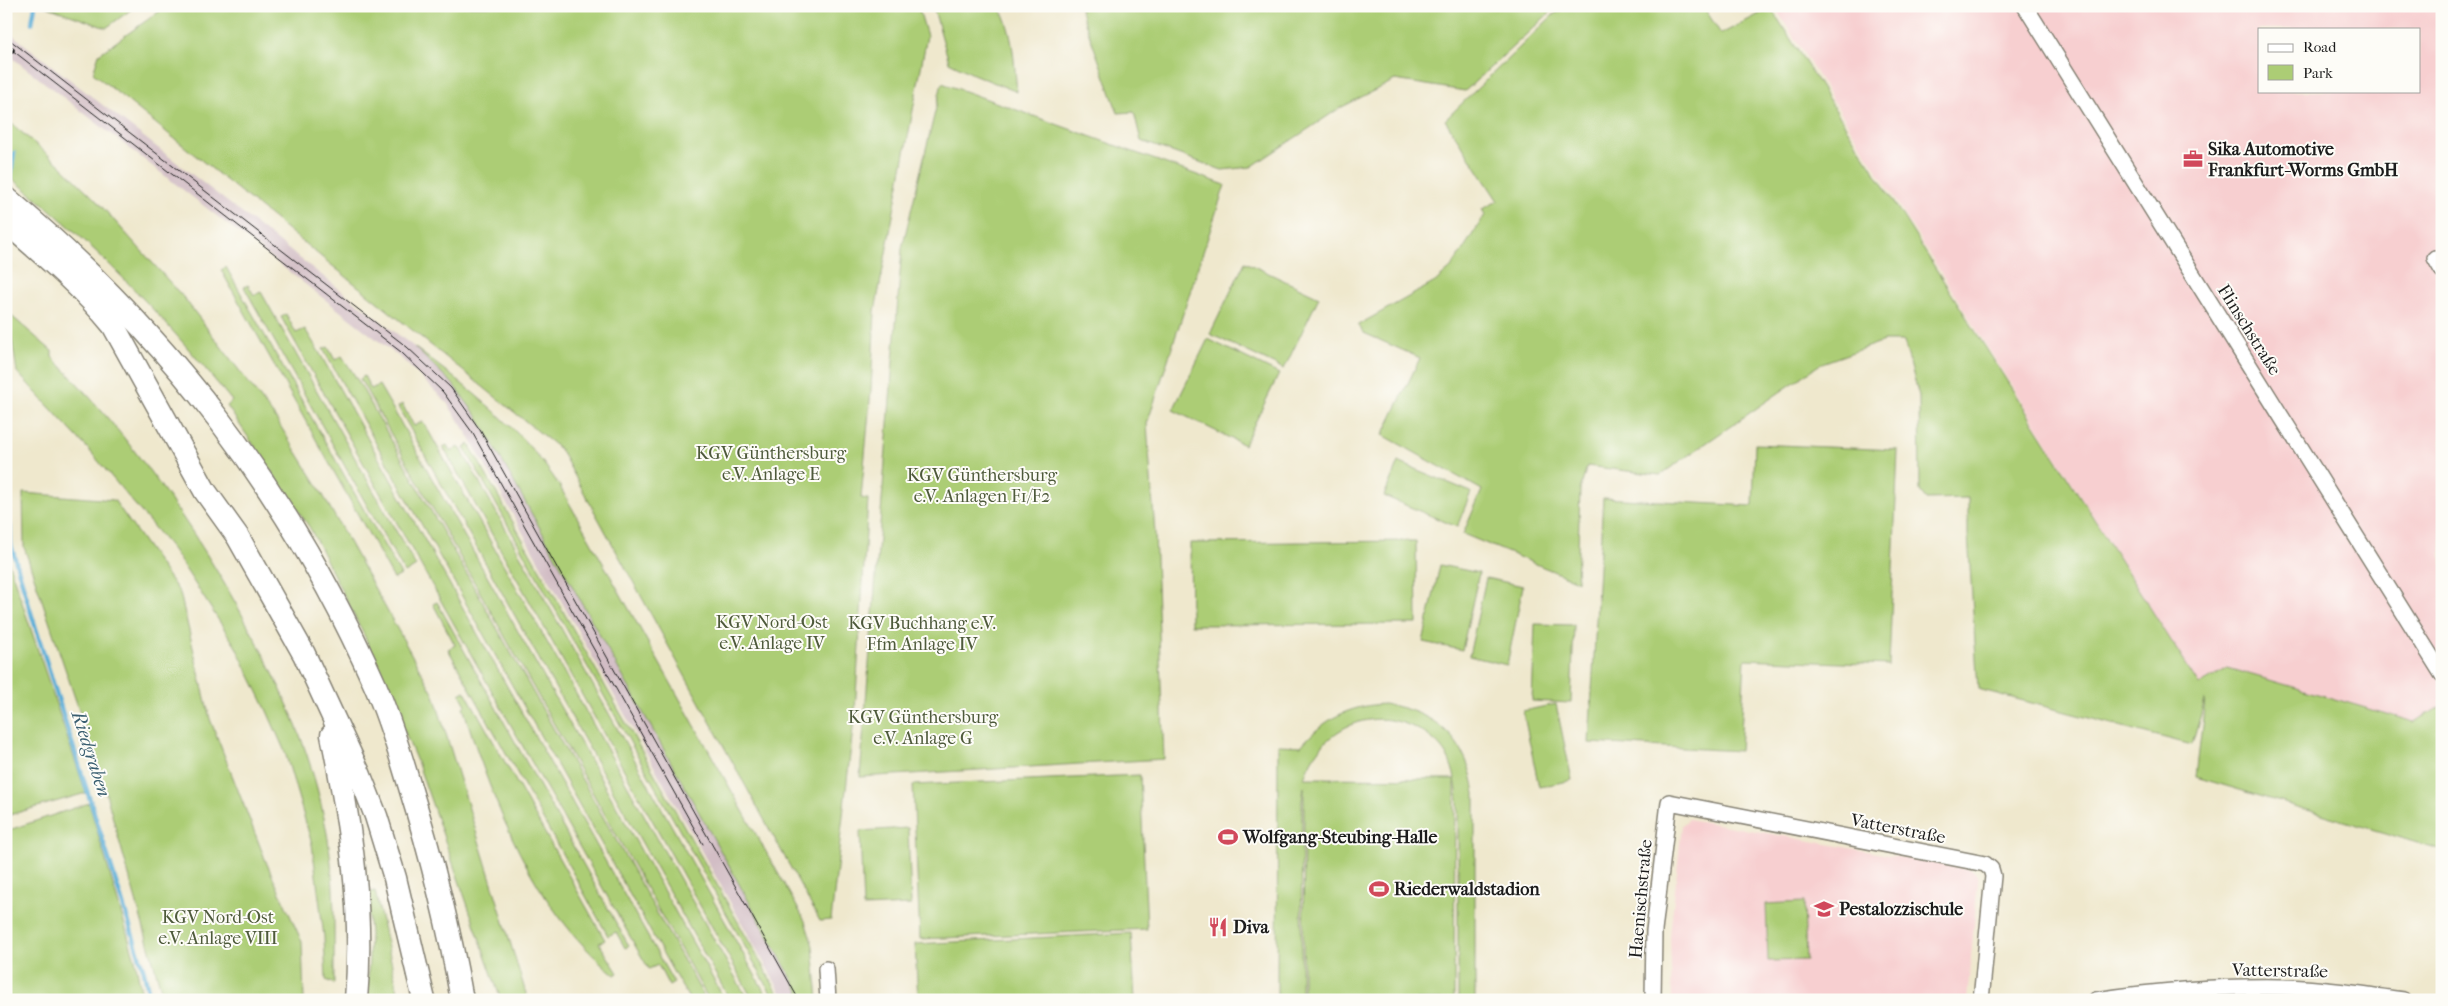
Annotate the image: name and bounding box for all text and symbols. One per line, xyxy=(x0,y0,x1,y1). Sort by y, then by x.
legend xyxy=(2258,28,2420,92)
text: Road xyxy=(2303,38,2337,56)
text: Park xyxy=(2303,64,2333,82)
place label: Sika Automotive Frankfurt-Worms GmbH xyxy=(2207,139,2399,181)
office icon: Sika Automotive Frankfurt-Worms GmbH xyxy=(2182,148,2204,170)
street label: Flinschstraße xyxy=(2213,281,2285,379)
park label: KGV Günthersburg e.V. Anlage E xyxy=(696,443,847,485)
park label: KGV Günthersburg e.V. Anlagen F1/F2 xyxy=(907,465,1058,507)
park label: KGV Nord-Ost e.V. Anlage IV xyxy=(716,612,829,654)
park label: KGV Buchhang e.V. Ffm Anlage IV xyxy=(848,613,996,655)
water label: Riedgraben xyxy=(66,706,115,800)
park label: KGV Günthersburg e.V. Anlage G xyxy=(848,707,999,749)
street label: Vatterstraße xyxy=(1848,809,1947,848)
sports icon: Wolfgang-Steubing-Halle xyxy=(1217,826,1239,848)
place label: Wolfgang-Steubing-Halle xyxy=(1242,827,1437,848)
street label: Haenischstraße xyxy=(1625,838,1657,960)
sports icon: Riederwaldstadion xyxy=(1368,878,1390,900)
place label: Riederwaldstadion xyxy=(1394,879,1540,900)
school or university icon: Pestalozzischule xyxy=(1813,898,1835,920)
place label: Pestalozzischule xyxy=(1839,899,1963,920)
park label: KGV Nord-Ost e.V. Anlage VIII xyxy=(158,907,278,949)
restaurant icon: Diva xyxy=(1207,916,1229,938)
place label: Diva xyxy=(1233,917,1270,938)
street label: Vatterstraße xyxy=(2231,960,2328,982)

